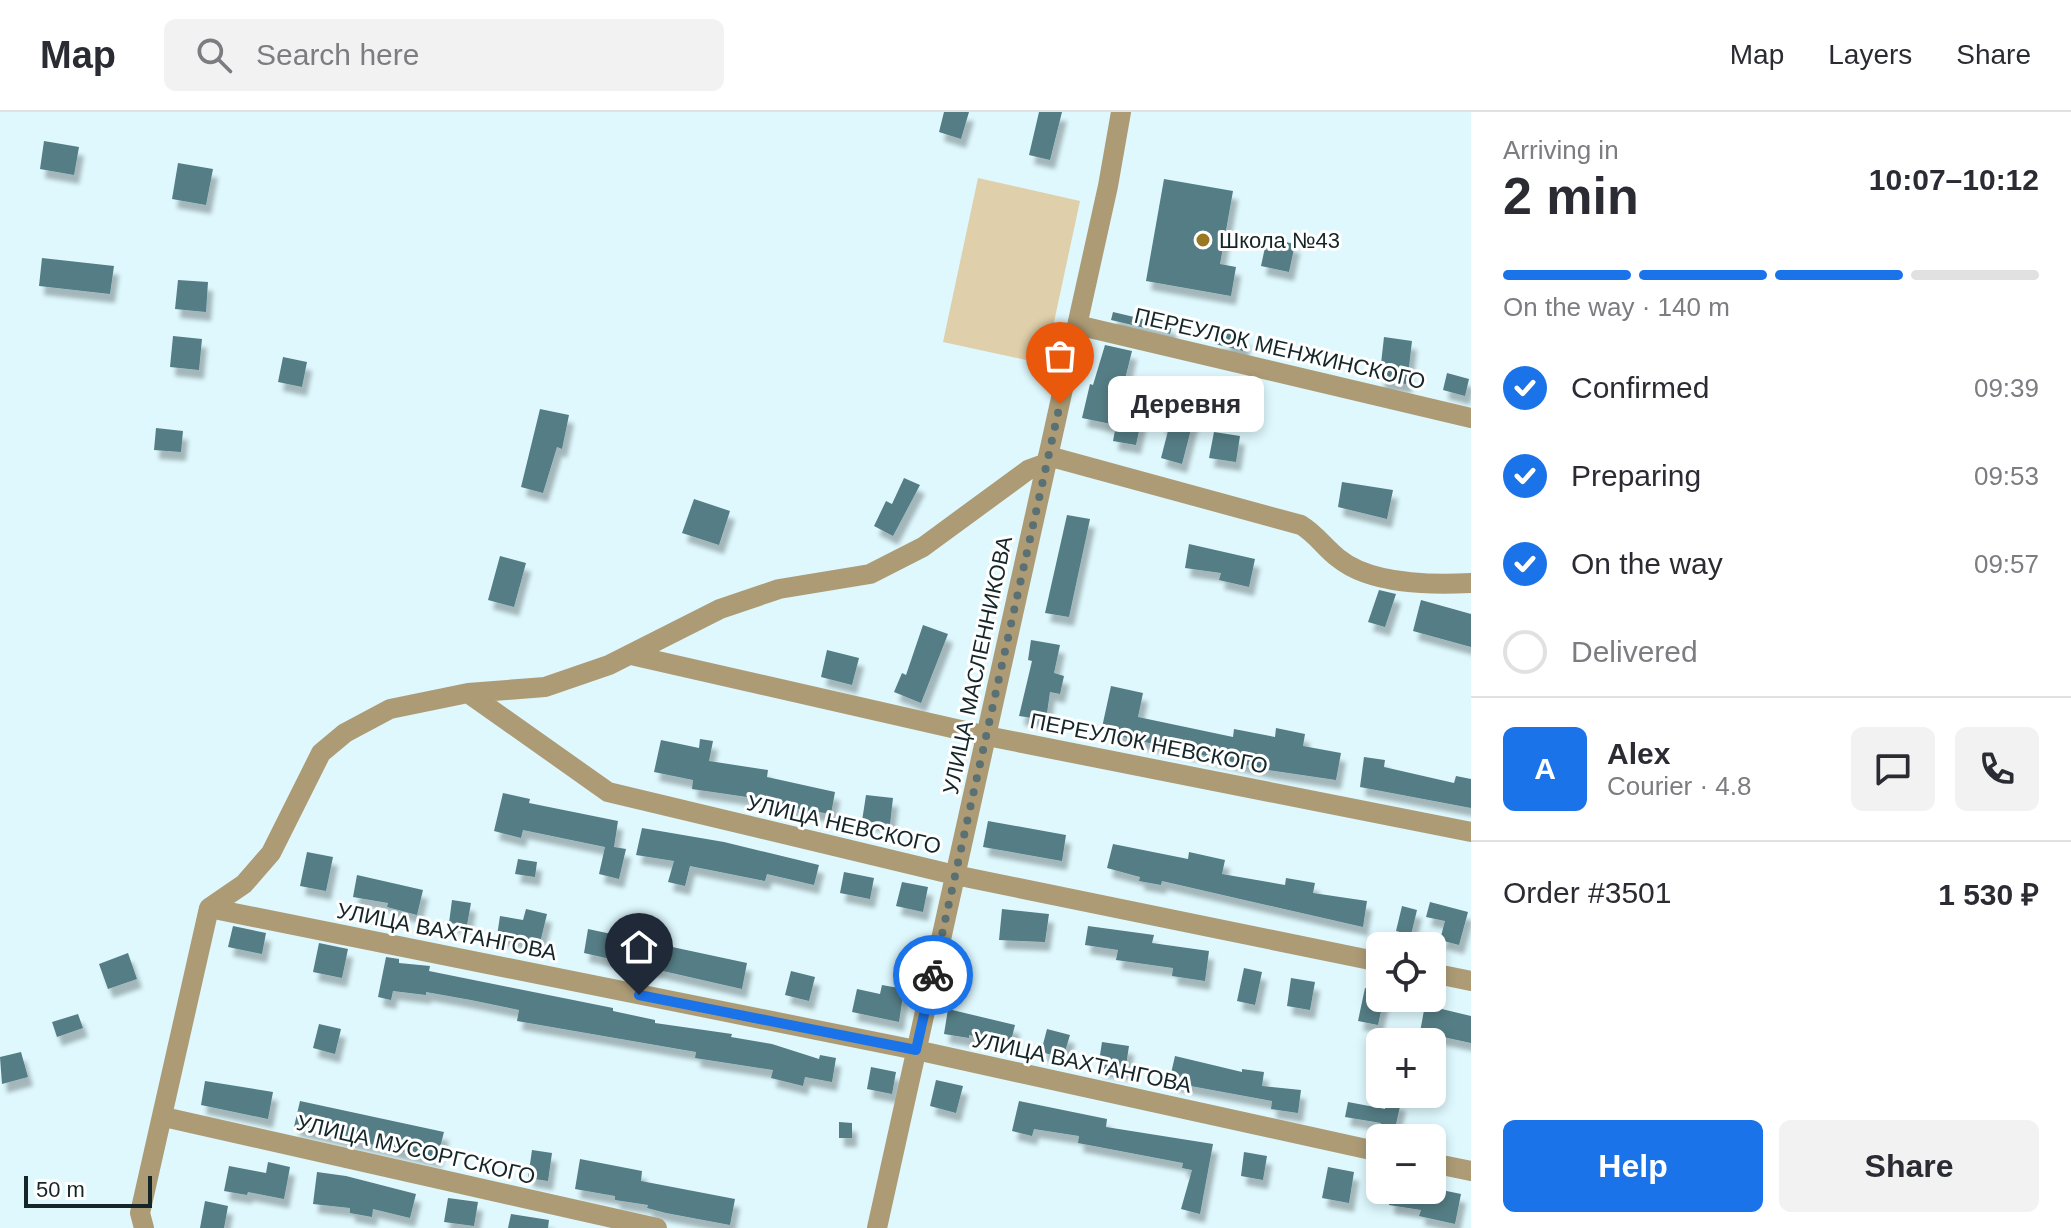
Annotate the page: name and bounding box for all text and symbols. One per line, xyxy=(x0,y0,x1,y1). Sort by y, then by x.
search box xyxy=(164,19,724,91)
icon: search xyxy=(192,33,236,77)
text: Map xyxy=(40,34,116,76)
text: Search here xyxy=(256,38,419,71)
text: Map xyxy=(1730,39,1784,70)
text: Layers xyxy=(1828,39,1912,70)
text: Share xyxy=(1956,39,2031,70)
text: Arriving in xyxy=(1503,135,1619,165)
text: 10:07–10:12 xyxy=(1869,163,2039,196)
text: 2 min xyxy=(1503,167,1639,225)
place label: Школа №43 xyxy=(1219,228,1340,253)
marker: Школа №43 xyxy=(1194,231,1212,249)
text: On the way · 140 m xyxy=(1503,292,1730,322)
street label: ПЕРЕУЛОК МЕНЖИНСКОГО xyxy=(1132,303,1428,394)
pin xyxy=(1026,322,1094,404)
icon: bag xyxy=(1038,334,1082,378)
icon: check xyxy=(1503,366,1547,410)
text: Confirmed xyxy=(1571,371,1709,404)
text: 09:39 xyxy=(1974,373,2039,403)
callout: Деревня xyxy=(1108,376,1264,432)
text: Деревня xyxy=(1131,389,1241,419)
icon: check xyxy=(1503,454,1547,498)
text: Preparing xyxy=(1571,459,1701,492)
text: 09:53 xyxy=(1974,461,2039,491)
street label: УЛИЦА МАСЛЕННИКОВА xyxy=(938,533,1017,796)
icon: check xyxy=(1503,542,1547,586)
text: On the way xyxy=(1571,547,1723,580)
text: 09:57 xyxy=(1974,549,2039,579)
text: Delivered xyxy=(1571,635,1698,668)
street label: ПЕРЕУЛОК НЕВСКОГО xyxy=(1028,708,1270,779)
button: chat xyxy=(1851,727,1935,811)
button: phone xyxy=(1955,727,2039,811)
text: Alex xyxy=(1607,737,1670,770)
text: A xyxy=(1534,752,1556,785)
text: Courier · 4.8 xyxy=(1607,771,1752,801)
street label: УЛИЦА НЕВСКОГО xyxy=(744,790,943,859)
text: Order #3501 xyxy=(1503,876,1671,909)
text: 1 530 ₽ xyxy=(1938,878,2039,911)
street label: УЛИЦА ВАХТАНГОВА xyxy=(335,898,559,965)
pin xyxy=(605,913,673,995)
icon: home xyxy=(617,925,661,969)
map controls xyxy=(1366,932,1446,1204)
button: locate xyxy=(1366,932,1446,1012)
courier xyxy=(893,935,973,1015)
icon: bike xyxy=(911,953,955,997)
street label: УЛИЦА ВАХТАНГОВА xyxy=(970,1027,1194,1098)
button: + xyxy=(1366,1028,1446,1108)
street label: УЛИЦА МУСОРГСКОГО xyxy=(294,1110,538,1189)
button: Help xyxy=(1503,1120,1763,1212)
button: Share xyxy=(1779,1120,2039,1212)
button: − xyxy=(1366,1124,1446,1204)
scale bar xyxy=(24,1172,152,1208)
text: 50 m xyxy=(36,1177,85,1202)

